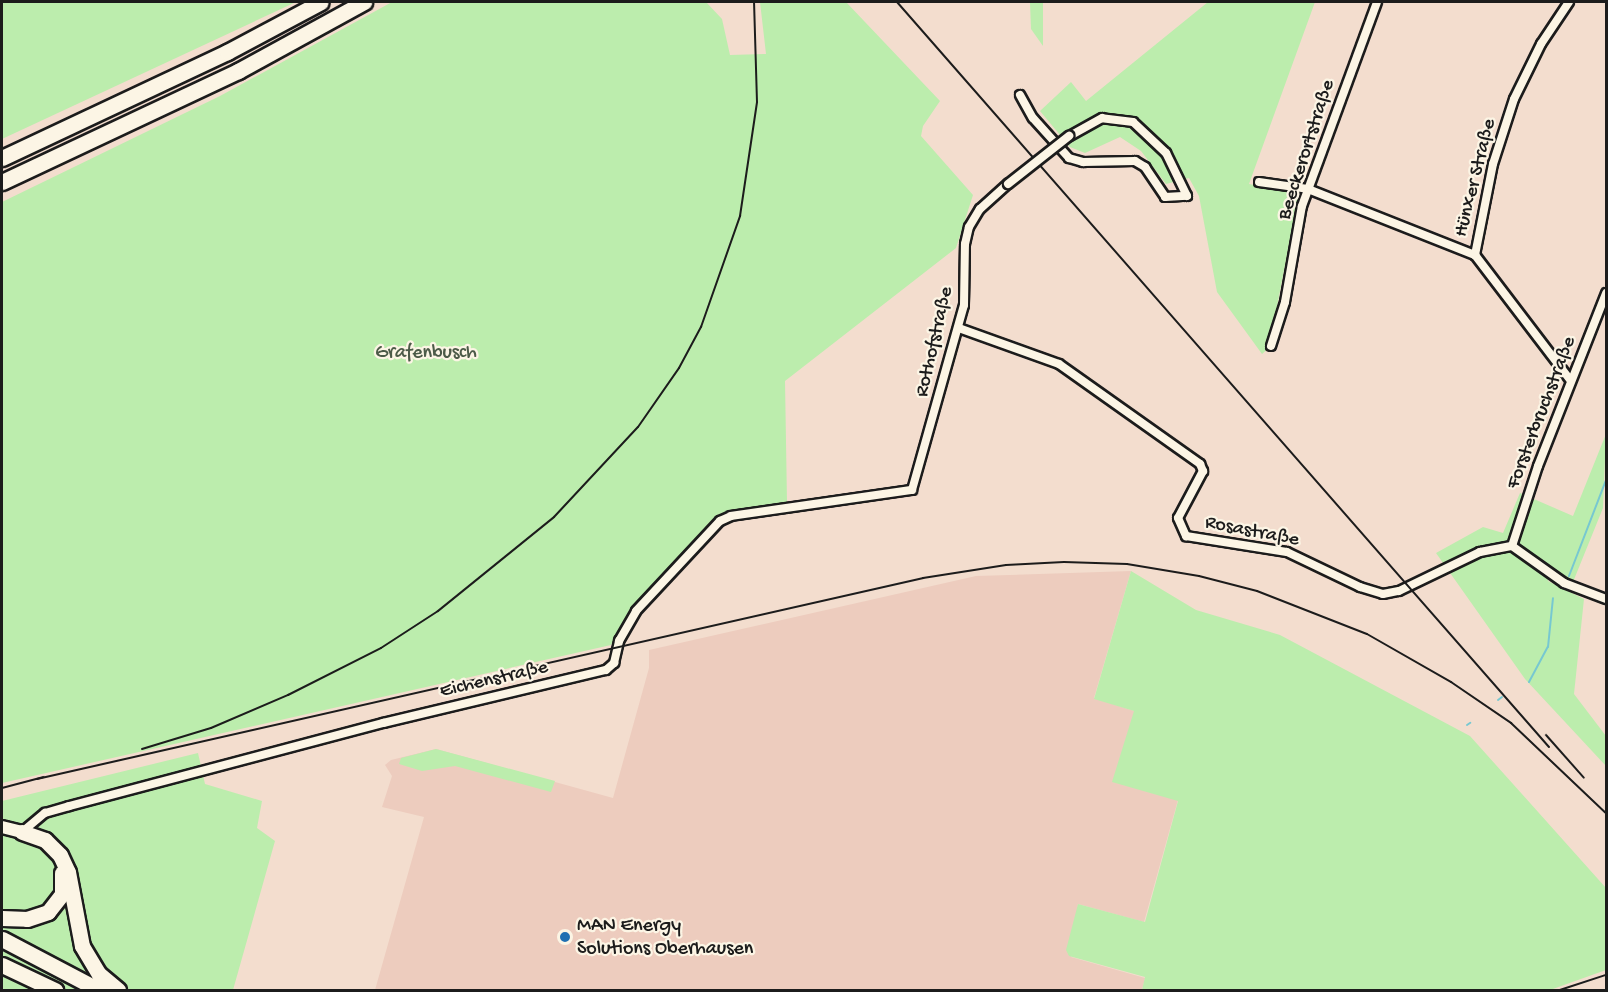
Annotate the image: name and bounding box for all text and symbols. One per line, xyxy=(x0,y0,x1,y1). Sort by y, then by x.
street label: Beeckerortstraße xyxy=(1273,77,1341,223)
street label: Hünxer Straße xyxy=(1450,116,1502,240)
street label: Rothofstraße xyxy=(911,285,959,399)
street label: Forsterbruchstraße xyxy=(1502,333,1582,493)
park label: Grafenbusch xyxy=(375,341,477,365)
street label: Rosastraße xyxy=(1203,511,1301,553)
street label: Eichenstraße xyxy=(438,656,550,704)
place label: MAN Energy Solutions Oberhausen xyxy=(577,914,753,961)
marker: MAN Energy Solutions Oberhausen xyxy=(558,930,572,944)

